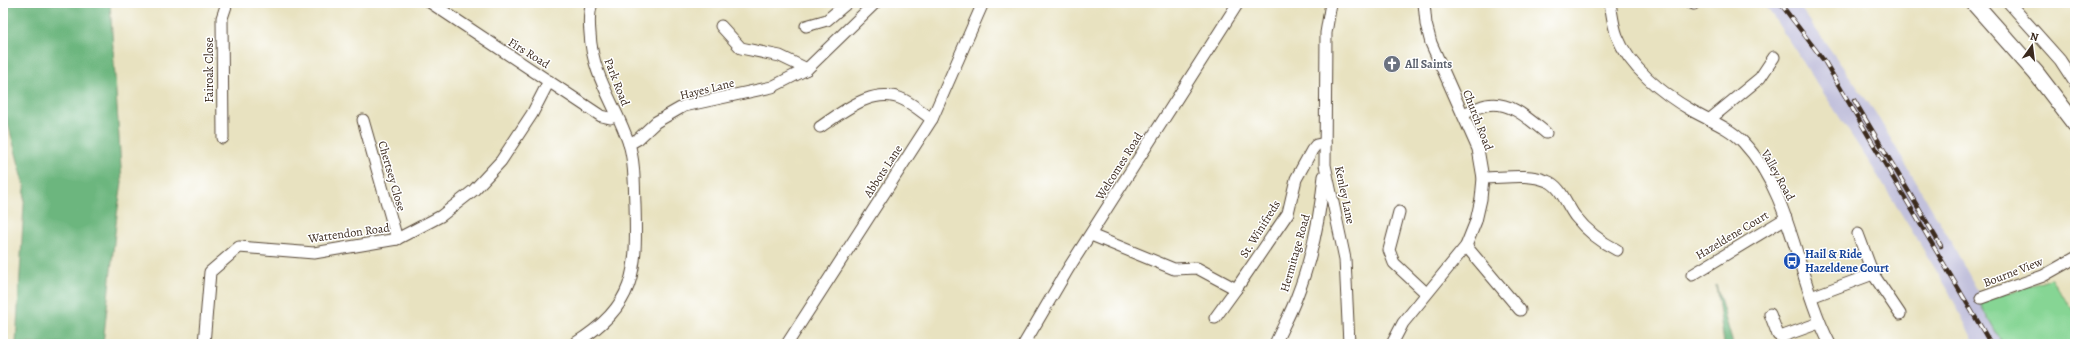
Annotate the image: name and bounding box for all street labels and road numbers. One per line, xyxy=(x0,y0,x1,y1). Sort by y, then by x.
street label: Firs Road xyxy=(505,34,553,72)
street label: Fairoak Close xyxy=(201,37,217,103)
street label: Park Road xyxy=(601,56,634,109)
street label: Hayes Lane xyxy=(678,75,736,103)
street label: Church Road xyxy=(1459,87,1497,153)
street label: Welcomes Road xyxy=(1091,129,1146,204)
street label: Chertsey Close xyxy=(374,139,410,213)
street label: Abbots Lane xyxy=(859,142,906,201)
street label: Valley Road xyxy=(1757,146,1799,204)
street label: Kenley Lane xyxy=(1331,165,1359,225)
street label: St. Winifreds xyxy=(1236,197,1284,261)
street label: Hazeldene Court xyxy=(1692,207,1772,263)
street label: Hermitage Road xyxy=(1276,212,1314,294)
street label: Wattendon Road xyxy=(306,219,391,247)
street label: Bourne View xyxy=(1981,253,2046,291)

